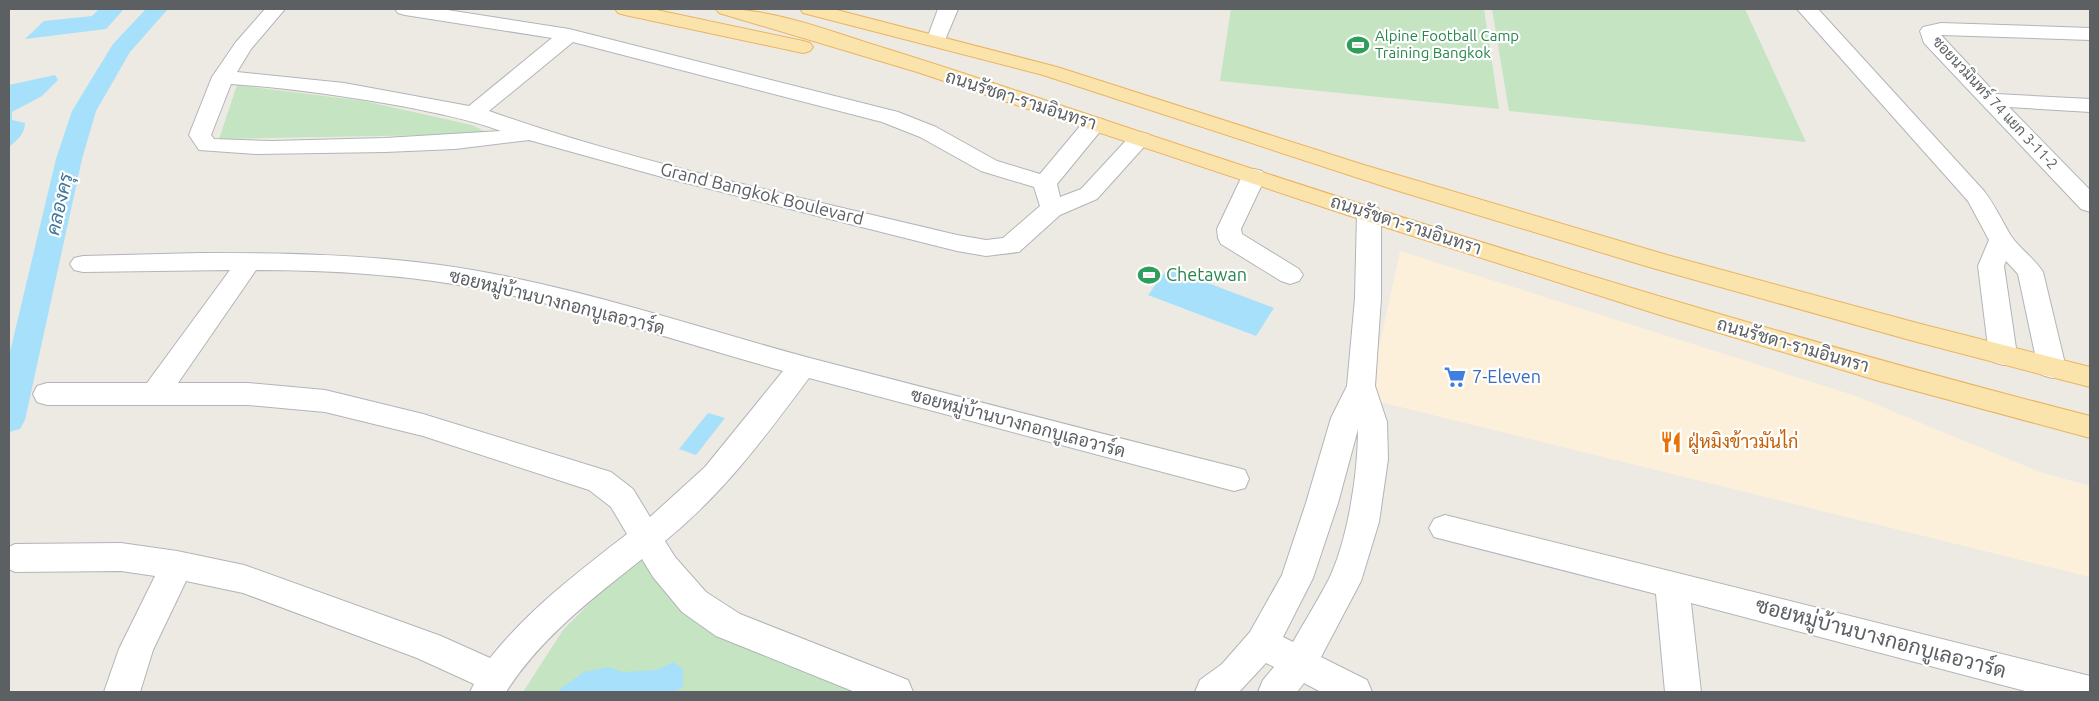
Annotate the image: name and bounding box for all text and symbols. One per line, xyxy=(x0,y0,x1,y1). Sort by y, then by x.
place label: Alpine Football Camp Training Bangkok xyxy=(1375,27,1519,61)
sports icon: Alpine Football Camp Training Bangkok xyxy=(1345,32,1371,58)
street label: ซอยนวมินทร์ 74 แยก 3-11-2 xyxy=(1929,32,2062,173)
street label: ถนนรัชดา-รามอินทรา xyxy=(943,65,1099,133)
street label: Grand Bangkok Boulevard xyxy=(658,158,866,228)
water label: คลองครุ xyxy=(41,170,79,238)
street label: ถนนรัชดา-รามอินทรา xyxy=(1328,190,1484,258)
sports icon: Chetawan xyxy=(1136,262,1162,288)
street label: ซอยหมู่บ้านบางกอกบูเลอวาร์ด xyxy=(446,263,668,341)
place label: Chetawan xyxy=(1166,264,1247,284)
street label: ถนนรัชดา-รามอินทรา xyxy=(1715,313,1872,375)
supermarket icon: 7-Eleven xyxy=(1442,364,1468,390)
place label: 7-Eleven xyxy=(1472,366,1541,386)
street label: ซอยหมู่บ้านบางกอกบูเลอวาร์ด xyxy=(908,382,1128,464)
restaurant icon: ฝู่หมิงข้าวมันไก่ xyxy=(1658,429,1684,455)
place label: ฝู่หมิงข้าวมันไก่ xyxy=(1688,429,1798,455)
street label: ซอยหมู่บ้านบางกอกบูเลอวาร์ด xyxy=(1752,591,2009,686)

